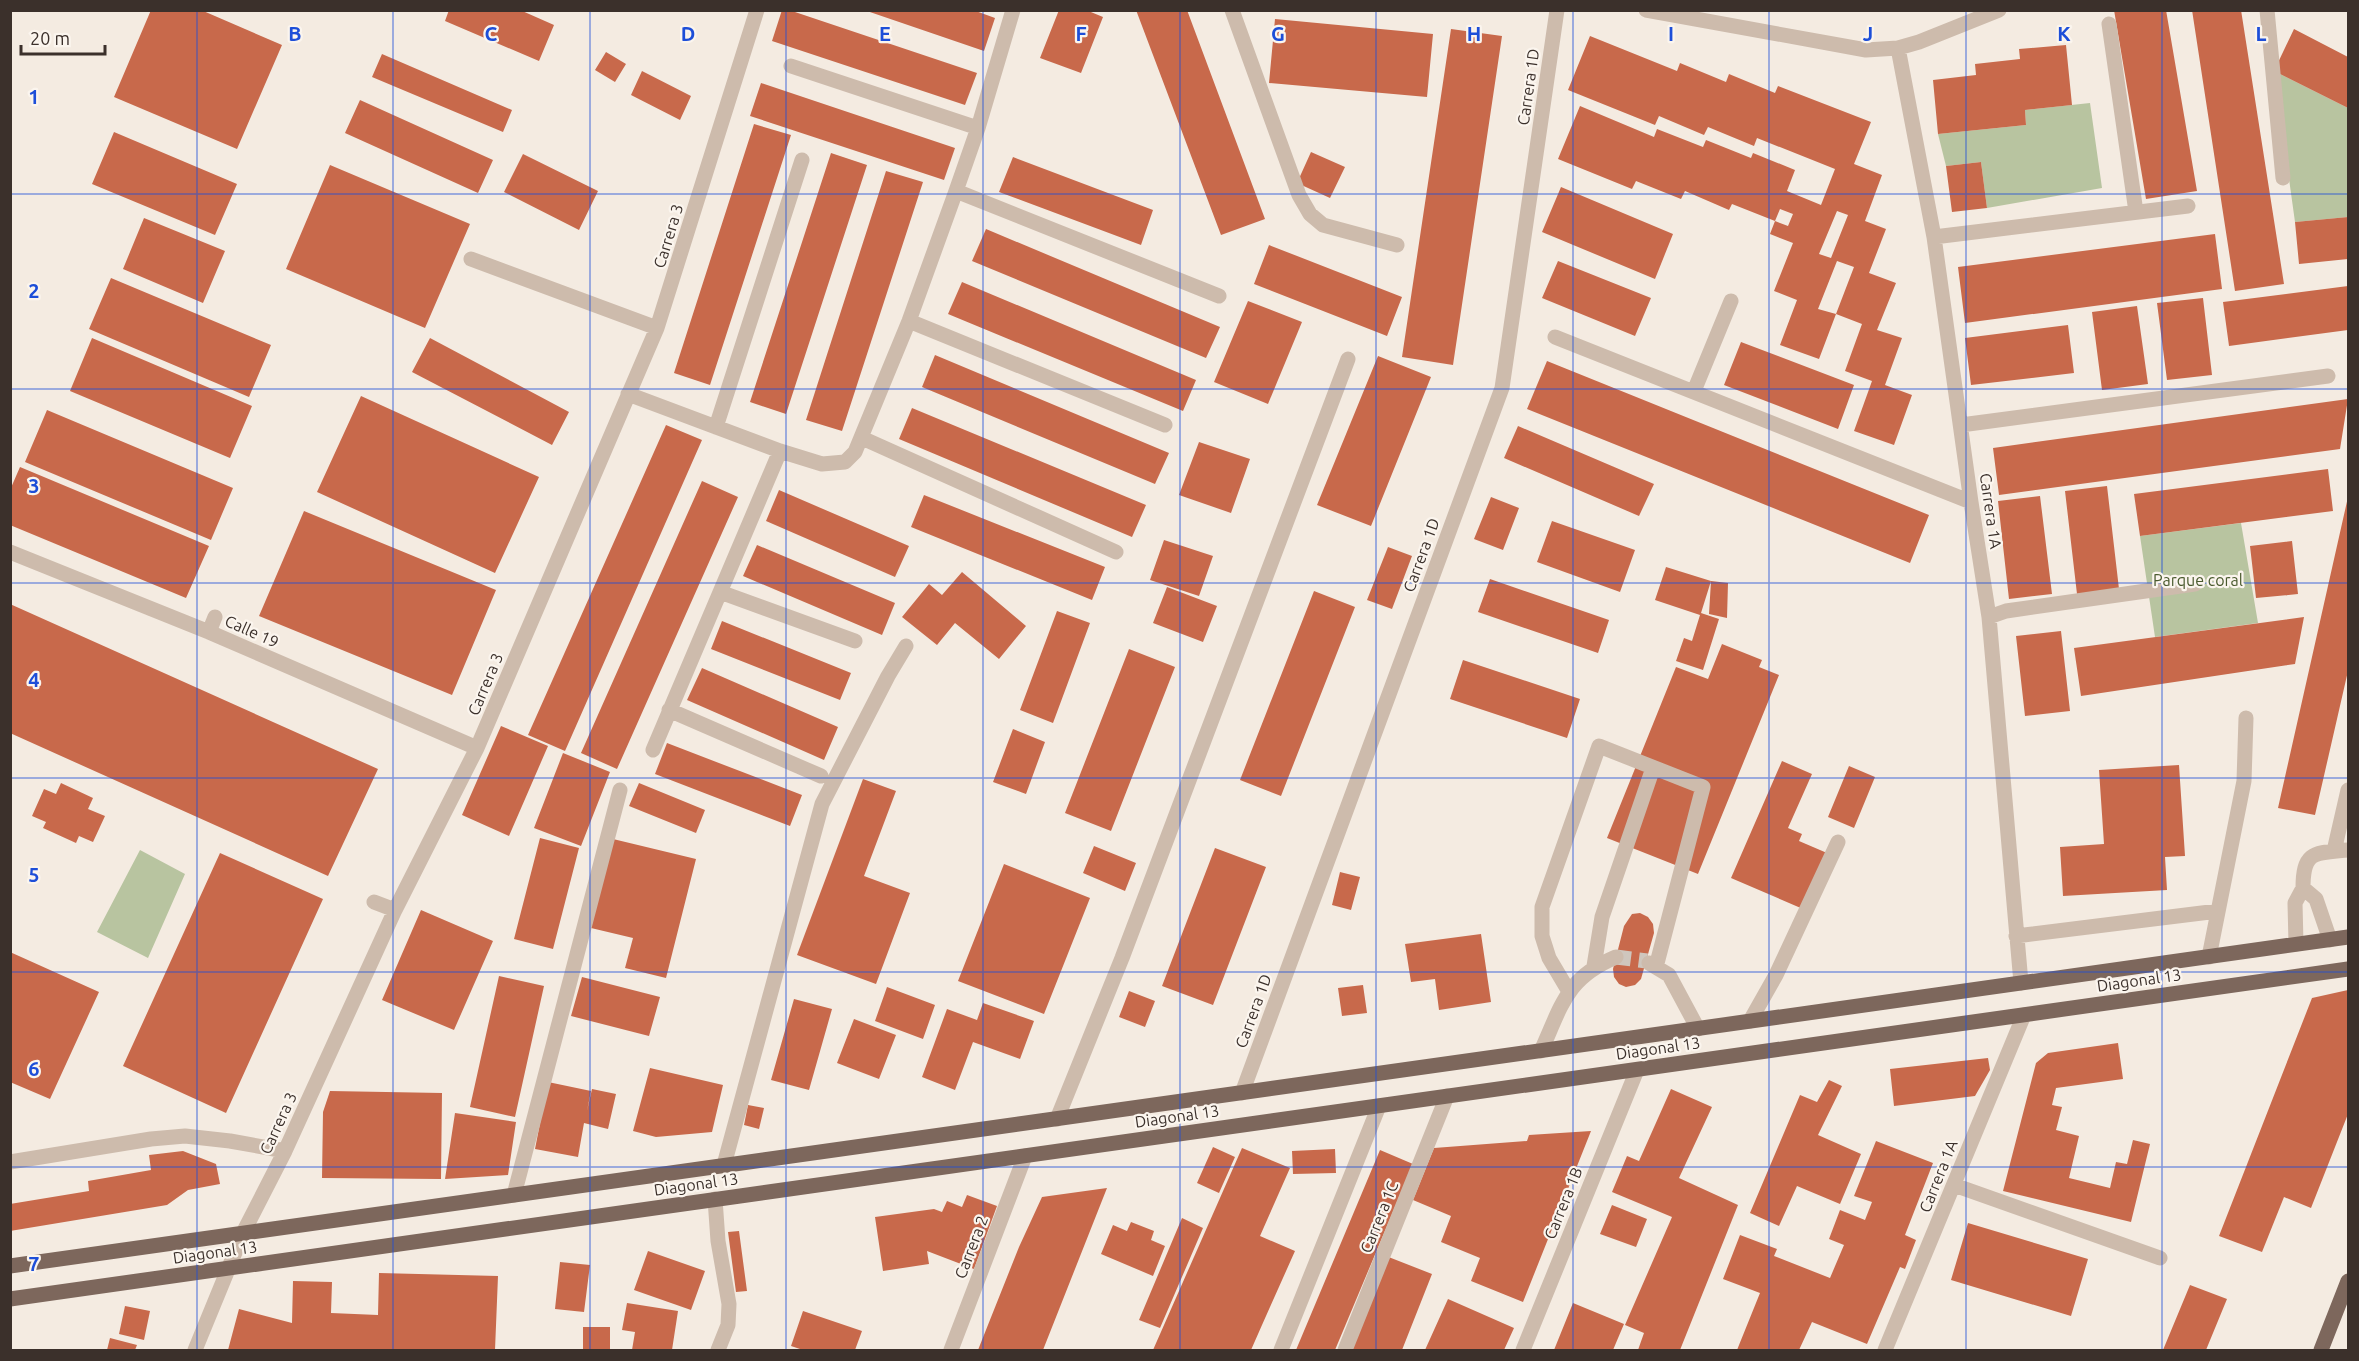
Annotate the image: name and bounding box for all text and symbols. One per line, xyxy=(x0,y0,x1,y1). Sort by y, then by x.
scale bar xyxy=(21,18,105,56)
text: B xyxy=(288,22,302,45)
text: C xyxy=(485,22,498,45)
text: D xyxy=(681,22,695,45)
text: E xyxy=(879,22,891,45)
text: F xyxy=(1075,22,1087,45)
text: G xyxy=(1271,22,1285,45)
text: H xyxy=(1467,22,1481,45)
text: I xyxy=(1668,22,1674,45)
text: J xyxy=(1863,22,1873,45)
text: K xyxy=(2057,22,2071,45)
text: L xyxy=(2256,22,2267,45)
text: 20 m xyxy=(30,28,70,48)
street label: Carrera 1D xyxy=(1514,47,1542,127)
text: 1 xyxy=(28,85,40,108)
street label: Carrera 3 xyxy=(650,202,686,270)
text: 2 xyxy=(28,279,40,302)
street label: Carrera 1A xyxy=(1977,472,2005,551)
text: 3 xyxy=(28,474,40,497)
street label: Carrera 1D xyxy=(1399,516,1443,594)
park label: Parque coral xyxy=(2153,571,2243,589)
street label: Calle 19 xyxy=(222,611,282,651)
street label: Carrera 3 xyxy=(464,650,506,718)
text: 4 xyxy=(28,668,40,691)
text: 5 xyxy=(28,863,40,886)
street label: Diagonal 13 xyxy=(2096,965,2182,995)
street label: Carrera 1D xyxy=(1231,972,1275,1050)
street label: Diagonal 13 xyxy=(1615,1033,1701,1063)
text: 6 xyxy=(28,1057,40,1080)
street label: Carrera 3 xyxy=(256,1089,300,1157)
street label: Diagonal 13 xyxy=(1134,1101,1220,1131)
street label: Carrera 1A xyxy=(1915,1137,1961,1215)
street label: Carrera 1B xyxy=(1540,1164,1586,1242)
street label: Diagonal 13 xyxy=(653,1169,739,1199)
street label: Carrera 1C xyxy=(1356,1178,1402,1255)
street label: Carrera 2 xyxy=(951,1213,991,1281)
street label: Diagonal 13 xyxy=(172,1237,258,1267)
text: 7 xyxy=(28,1252,40,1275)

